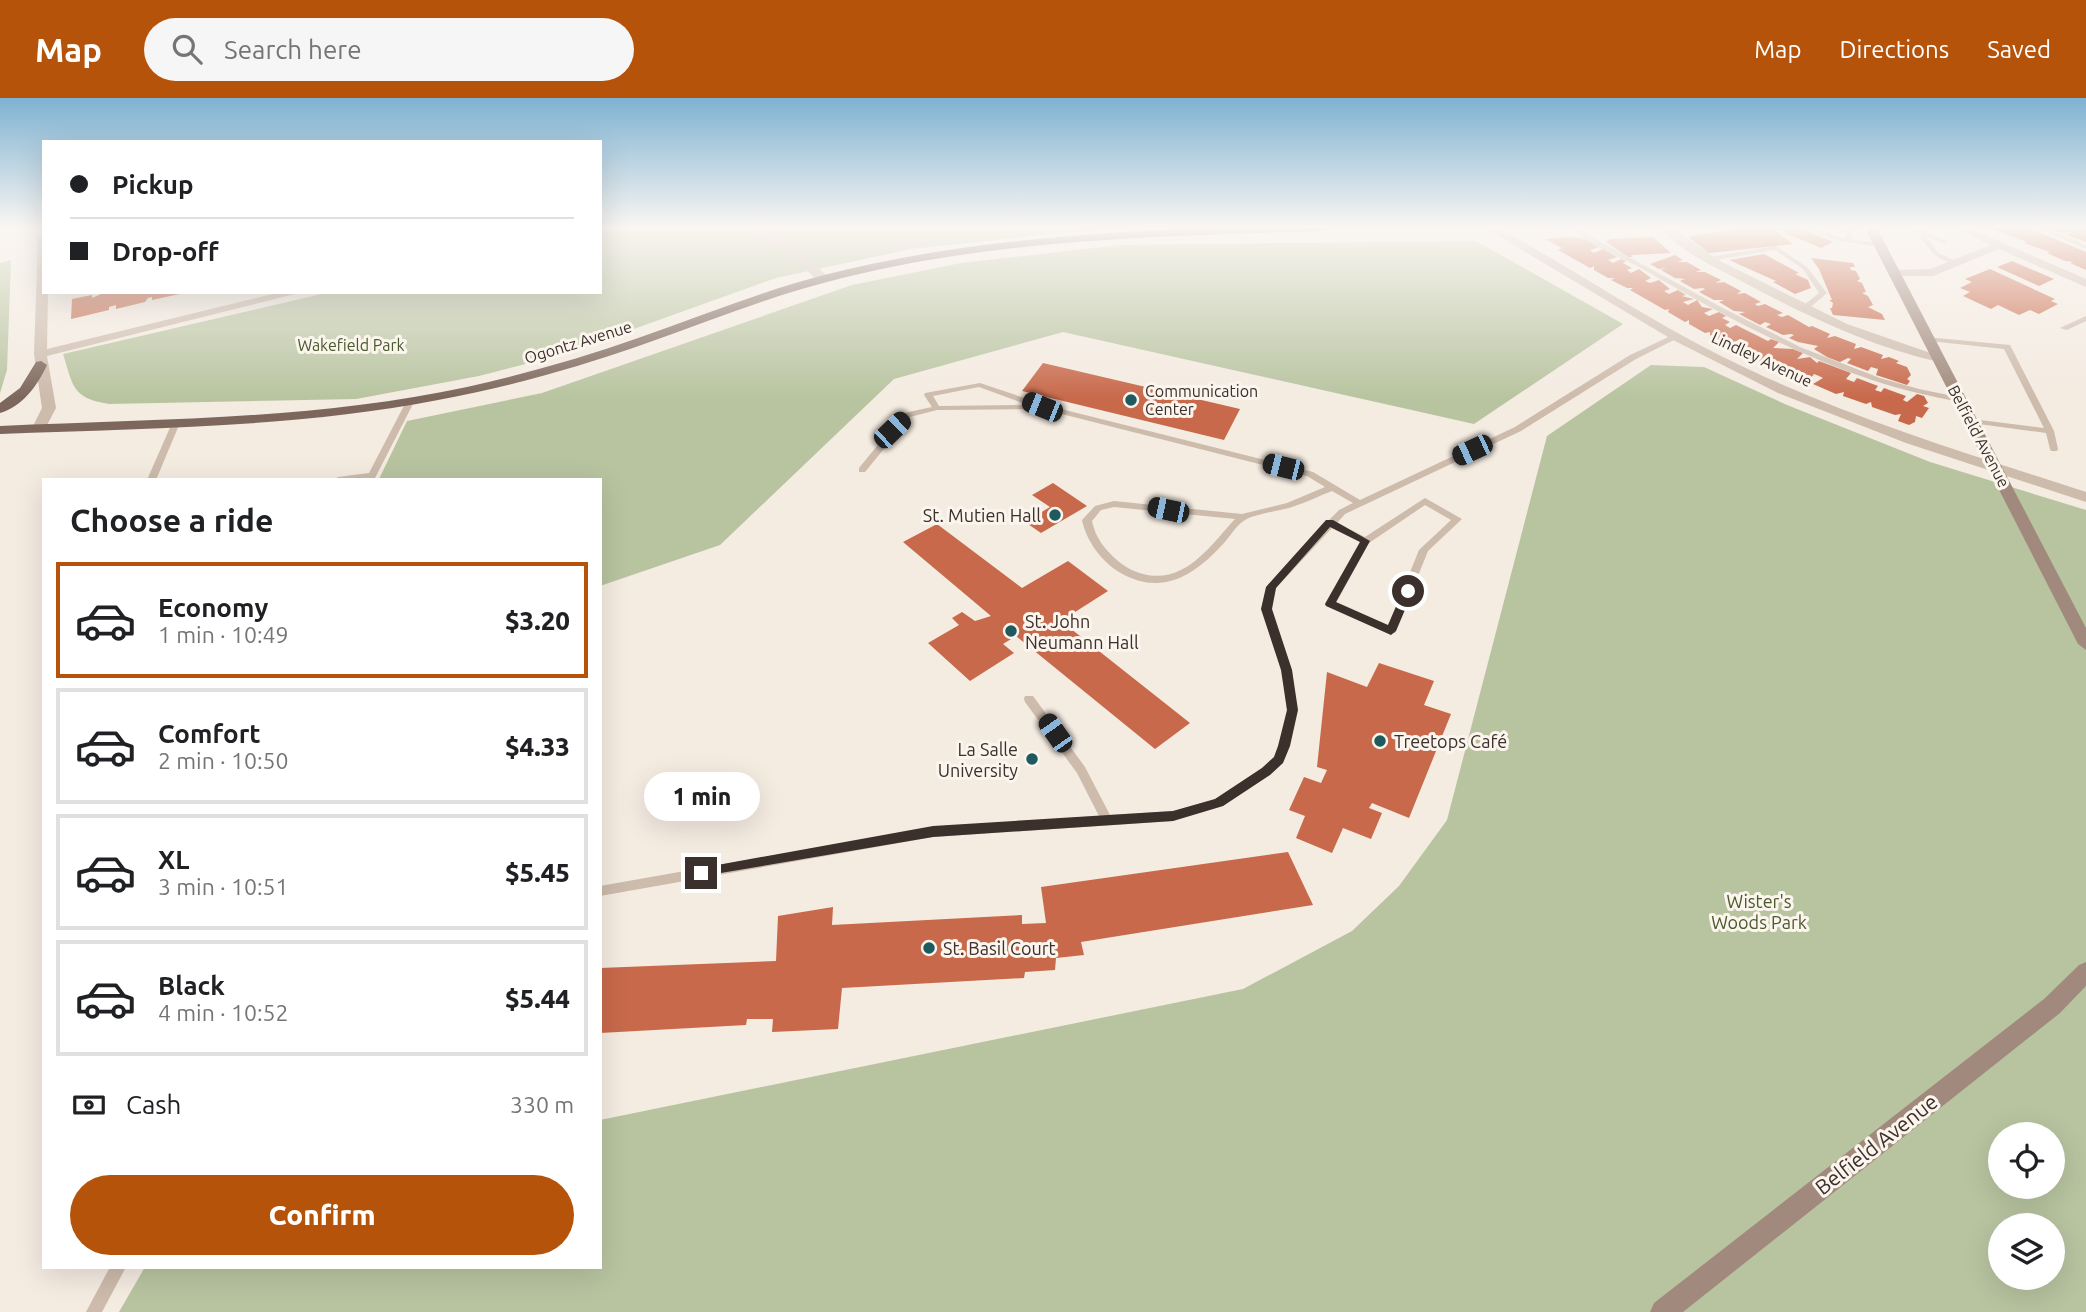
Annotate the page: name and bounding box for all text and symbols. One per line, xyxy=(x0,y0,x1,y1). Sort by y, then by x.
search box xyxy=(144,18,634,81)
icon: search xyxy=(168,30,206,68)
text: Map xyxy=(35,31,102,68)
text: Search here xyxy=(224,35,362,64)
text: Map xyxy=(1754,36,1801,63)
text: Directions xyxy=(1839,36,1949,63)
text: Saved xyxy=(1987,36,2051,63)
text: Pickup xyxy=(112,170,194,199)
text: Drop-off xyxy=(112,237,219,266)
street label: Ogontz Avenue xyxy=(522,317,634,367)
street label: Lindley Avenue xyxy=(1709,328,1815,390)
park label: Wakefield Park xyxy=(297,336,405,354)
place label: Communication Center xyxy=(1145,382,1258,418)
street label: Belfield Avenue xyxy=(1944,382,2014,490)
car xyxy=(1019,389,1066,425)
marker: Communication Center xyxy=(1123,392,1139,408)
car xyxy=(870,408,915,452)
car xyxy=(1449,432,1496,468)
car xyxy=(1261,452,1306,482)
car xyxy=(1146,495,1191,525)
text: Choose a ride xyxy=(70,502,273,538)
place label: St. Mutien Hall xyxy=(923,505,1041,525)
marker: St. Mutien Hall xyxy=(1047,507,1063,523)
route start xyxy=(1392,575,1424,607)
icon: car xyxy=(74,589,137,652)
text: Economy xyxy=(158,593,268,622)
text: $3.20 xyxy=(505,606,570,635)
place label: St. John Neumann Hall xyxy=(1025,611,1139,652)
text: 1 min · 10:49 xyxy=(158,622,289,647)
marker: St. John Neumann Hall xyxy=(1003,623,1019,639)
car xyxy=(1035,710,1076,756)
icon: car xyxy=(74,715,137,778)
text: Comfort xyxy=(158,719,261,748)
place label: Treetops Café xyxy=(1394,731,1507,751)
text: $4.33 xyxy=(505,732,570,761)
marker: Treetops Café xyxy=(1372,733,1388,749)
place label: La Salle University xyxy=(938,739,1018,780)
text: 2 min · 10:50 xyxy=(158,748,289,773)
marker: La Salle University xyxy=(1024,751,1040,767)
callout: 1 min xyxy=(643,772,759,820)
text: 1 min xyxy=(673,784,731,809)
icon: car xyxy=(74,841,137,904)
text: XL xyxy=(158,845,189,874)
route end xyxy=(685,857,717,889)
text: $5.45 xyxy=(505,858,570,887)
text: 3 min · 10:51 xyxy=(158,874,289,899)
park label: Wister's Woods Park xyxy=(1711,891,1807,932)
place label: St. Basil Court xyxy=(943,938,1056,958)
marker: St. Basil Court xyxy=(921,940,937,956)
icon: car xyxy=(74,967,137,1030)
text: Black xyxy=(158,971,225,1000)
text: $5.44 xyxy=(505,984,570,1013)
text: 4 min · 10:52 xyxy=(158,1000,289,1025)
icon: cash xyxy=(70,1086,108,1124)
street label: Belfield Avenue xyxy=(1810,1089,1942,1199)
text: Cash xyxy=(126,1090,181,1119)
text: 330 m xyxy=(510,1092,574,1117)
map controls xyxy=(1988,1122,2065,1290)
button: locate xyxy=(1988,1122,2065,1199)
button: Confirm xyxy=(70,1175,574,1255)
button: layers xyxy=(1988,1213,2065,1290)

